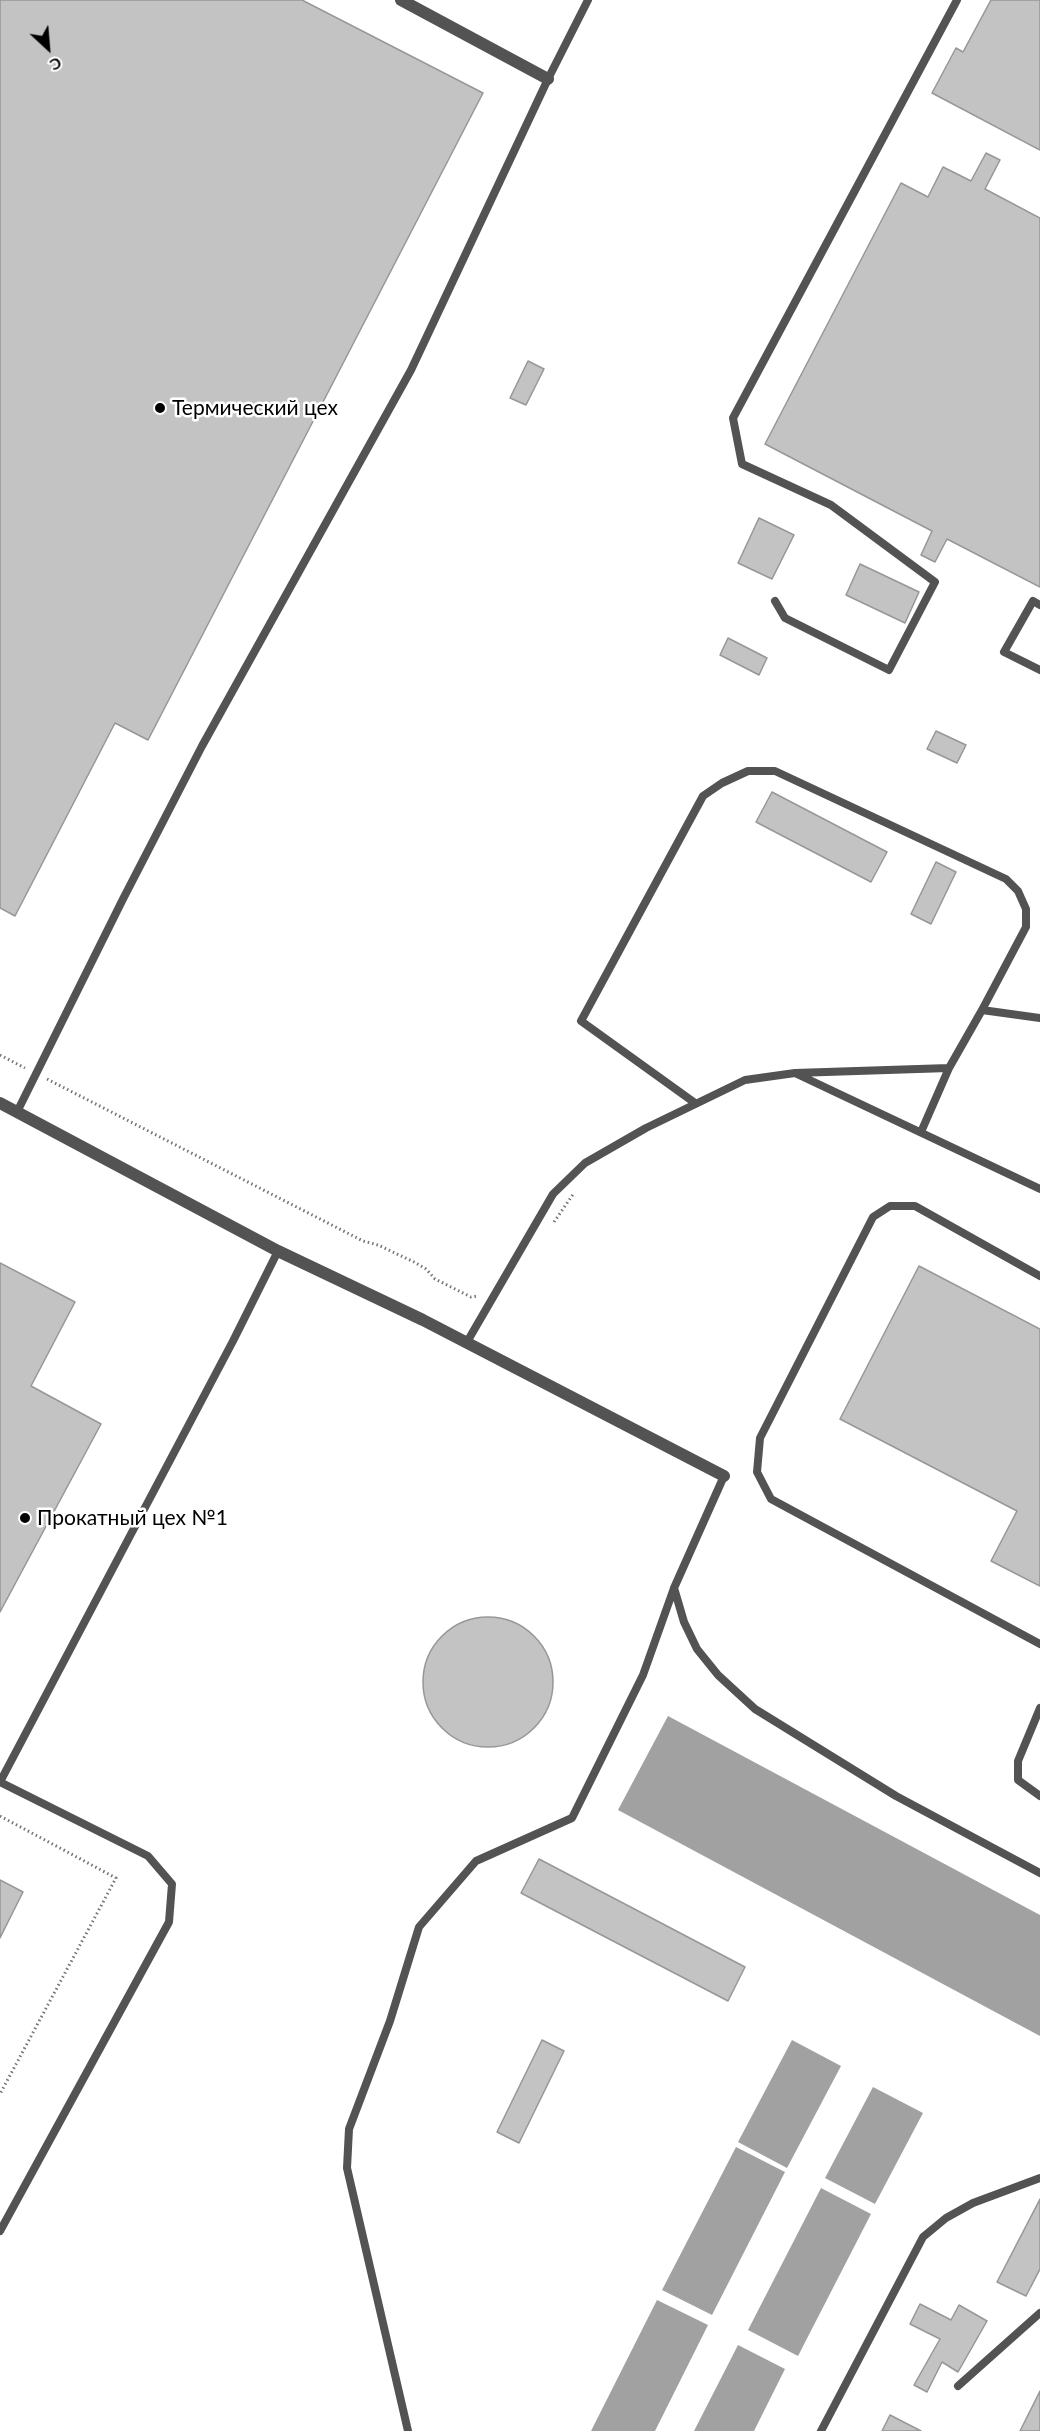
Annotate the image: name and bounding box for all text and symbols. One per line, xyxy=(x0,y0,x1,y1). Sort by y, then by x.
north arrow xyxy=(18,18,78,78)
text: С xyxy=(47,54,65,75)
place label: Термический цех xyxy=(172,395,338,421)
marker: Термический цех xyxy=(153,401,167,415)
place label: Прокатный цех №1 xyxy=(37,1505,228,1531)
marker: Прокатный цех №1 xyxy=(18,1511,32,1525)

